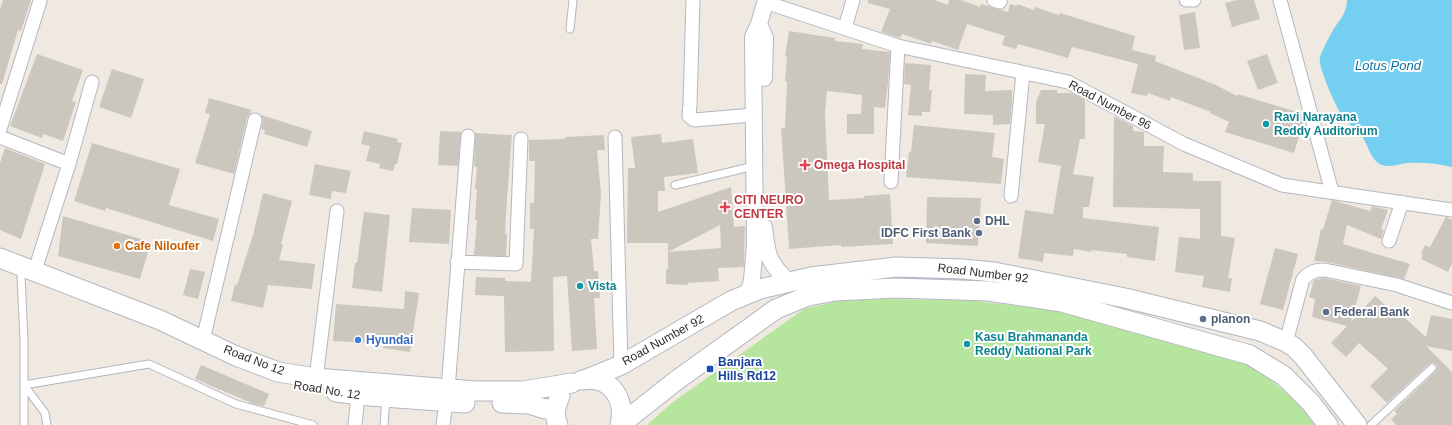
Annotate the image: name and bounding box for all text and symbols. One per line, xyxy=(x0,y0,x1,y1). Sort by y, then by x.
water label: Lotus Pond xyxy=(1355,58,1422,73)
street label: Road Number 96 xyxy=(1066,77,1154,133)
place label: Ravi Narayana Reddy Auditorium xyxy=(1274,110,1378,138)
marker: Ravi Narayana Reddy Auditorium xyxy=(1261,119,1271,129)
place label: Omega Hospital xyxy=(814,158,905,172)
marker: Omega Hospital xyxy=(799,159,811,171)
place label: CITI NEURO CENTER xyxy=(734,193,803,221)
marker: CITI NEURO CENTER xyxy=(719,201,731,213)
place label: DHL xyxy=(985,214,1010,228)
marker: DHL xyxy=(972,216,982,226)
place label: IDFC First Bank xyxy=(881,226,971,240)
marker: IDFC First Bank xyxy=(974,228,984,238)
place label: Cafe Niloufer xyxy=(125,239,200,253)
marker: Cafe Niloufer xyxy=(112,241,122,251)
street label: Road Number 92 xyxy=(937,260,1030,286)
place label: Vista xyxy=(588,279,617,293)
marker: Vista xyxy=(575,281,585,291)
place label: Federal Bank xyxy=(1334,305,1410,319)
marker: Federal Bank xyxy=(1321,307,1331,317)
street label: Road Number 92 xyxy=(620,312,707,368)
place label: planon xyxy=(1211,312,1250,326)
marker: planon xyxy=(1198,314,1208,324)
place label: Kasu Brahmananda Reddy National Park xyxy=(975,330,1092,358)
place label: Hyundai xyxy=(366,333,413,347)
marker: Hyundai xyxy=(353,335,363,345)
marker: Kasu Brahmananda Reddy National Park xyxy=(962,339,972,349)
street label: Road No 12 xyxy=(222,342,287,378)
place label: Banjara Hills Rd12 xyxy=(718,355,776,383)
marker: Banjara Hills Rd12 xyxy=(705,364,715,374)
street label: Road No. 12 xyxy=(293,378,362,402)

